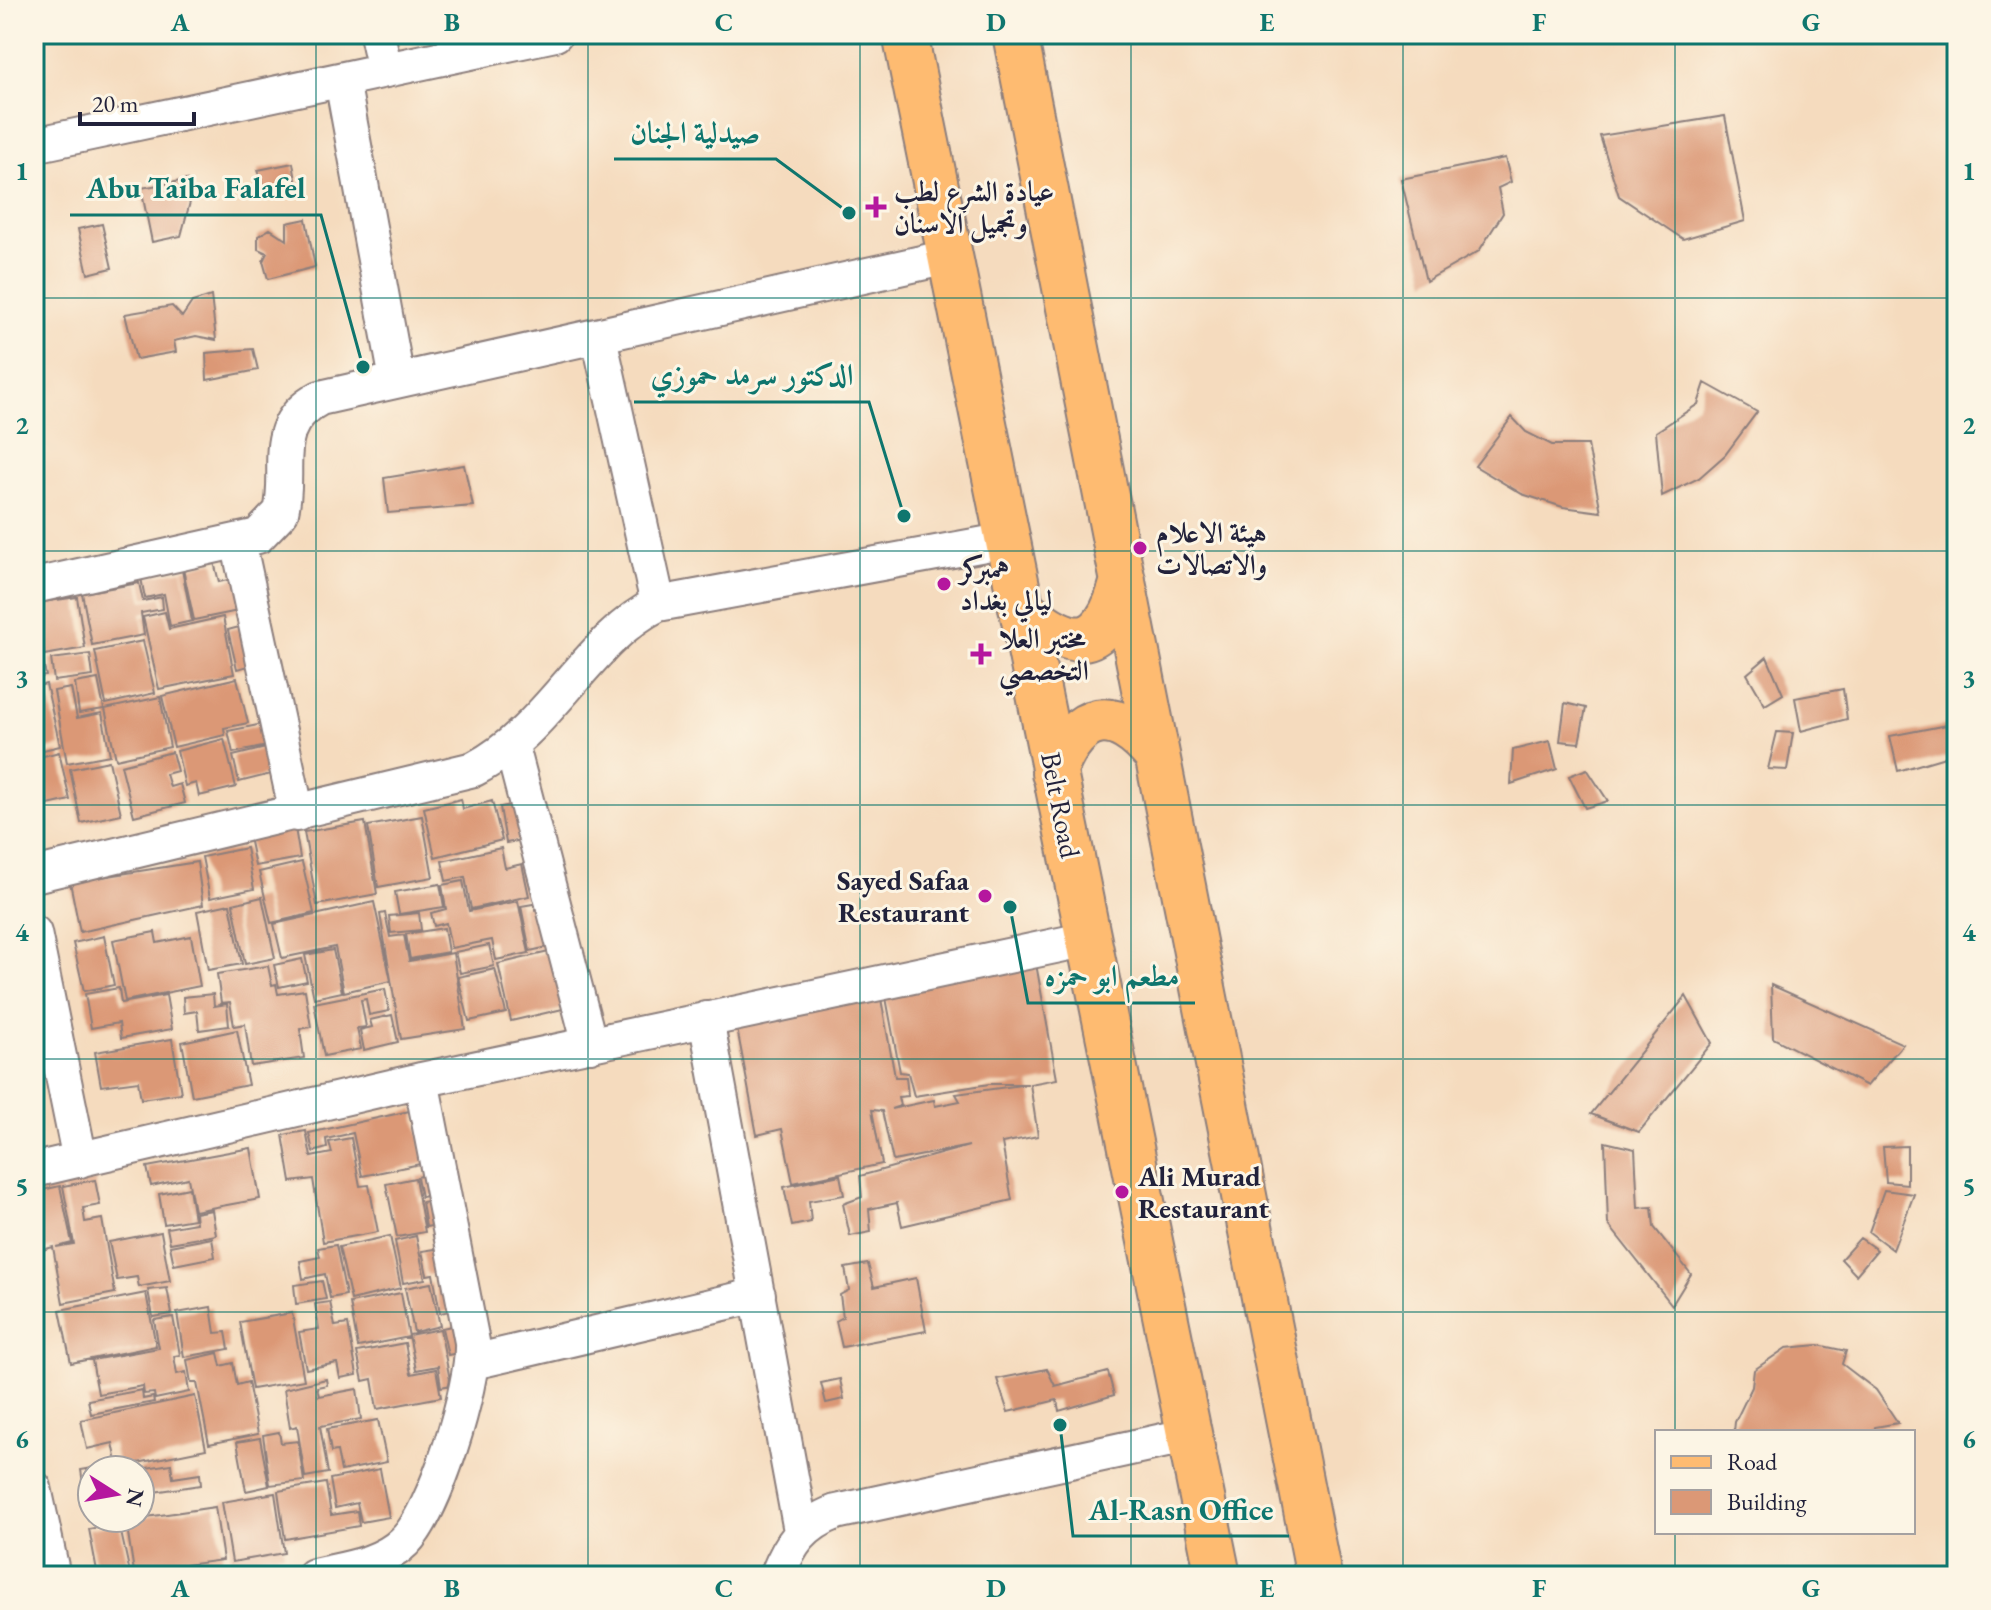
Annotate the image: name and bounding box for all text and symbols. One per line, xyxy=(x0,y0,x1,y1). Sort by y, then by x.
text: A xyxy=(170,5,190,39)
text: B xyxy=(444,5,460,39)
text: C xyxy=(715,5,733,39)
text: D xyxy=(986,5,1006,39)
text: E xyxy=(1260,5,1275,39)
text: F xyxy=(1532,5,1546,39)
text: G xyxy=(1802,5,1821,39)
scale bar xyxy=(80,76,194,126)
text: 20 m xyxy=(92,88,139,119)
callout: صيدلية الجنان xyxy=(614,105,776,159)
text: صيدلية الجنان xyxy=(630,113,760,152)
text: 1 xyxy=(15,154,29,188)
text: 1 xyxy=(1962,154,1976,188)
callout: Abu Taiba Falafel xyxy=(70,161,321,215)
text: Abu Taiba Falafel xyxy=(85,168,306,207)
place label: عيادة الشرع لطب وتجميل الاسنان xyxy=(894,173,1054,243)
marker: عيادة الشرع لطب وتجميل الاسنان xyxy=(865,196,887,218)
callout: الدكتور سرمد حموزي xyxy=(634,348,869,402)
text: الدكتور سرمد حموزي xyxy=(650,355,854,398)
text: 2 xyxy=(15,408,29,442)
text: 2 xyxy=(1962,408,1976,442)
place label: هيئة الاعلام والاتصالات xyxy=(1156,514,1267,582)
marker: هيئة الاعلام والاتصالات xyxy=(1131,539,1149,557)
place label: همبركر ليالي بغداد xyxy=(957,550,1052,623)
marker: همبركر ليالي بغداد xyxy=(935,575,953,593)
place label: مختبر العلا التخصصي xyxy=(999,620,1089,697)
marker: مختبر العلا التخصصي xyxy=(970,643,992,665)
text: 3 xyxy=(15,661,29,695)
text: 3 xyxy=(1962,661,1976,695)
street label: Belt Road xyxy=(1033,749,1089,862)
place label: Sayed Safaa Restaurant xyxy=(837,862,970,930)
marker: Sayed Safaa Restaurant xyxy=(976,887,994,905)
text: 4 xyxy=(15,915,29,949)
text: 4 xyxy=(1962,915,1976,949)
callout: مطعم ابو حمزه xyxy=(1028,949,1195,1003)
text: مطعم ابو حمزه xyxy=(1045,956,1179,1003)
place label: Ali Murad Restaurant xyxy=(1137,1158,1269,1226)
text: 5 xyxy=(15,1169,29,1203)
text: 5 xyxy=(1962,1169,1976,1203)
marker: Ali Murad Restaurant xyxy=(1113,1183,1131,1201)
text: 6 xyxy=(15,1422,29,1456)
text: 6 xyxy=(1962,1422,1976,1456)
legend xyxy=(1655,1430,1915,1534)
text: Road xyxy=(1727,1446,1778,1477)
north arrow xyxy=(76,1454,156,1534)
callout: Al-Rasn Office xyxy=(1073,1482,1289,1536)
text: N xyxy=(119,1486,151,1509)
text: Building xyxy=(1727,1486,1807,1517)
text: Al-Rasn Office xyxy=(1088,1490,1273,1529)
text: A xyxy=(170,1571,190,1605)
text: B xyxy=(444,1571,460,1605)
text: C xyxy=(715,1571,733,1605)
text: D xyxy=(986,1571,1006,1605)
text: E xyxy=(1260,1571,1275,1605)
text: F xyxy=(1532,1571,1546,1605)
text: G xyxy=(1802,1571,1821,1605)

